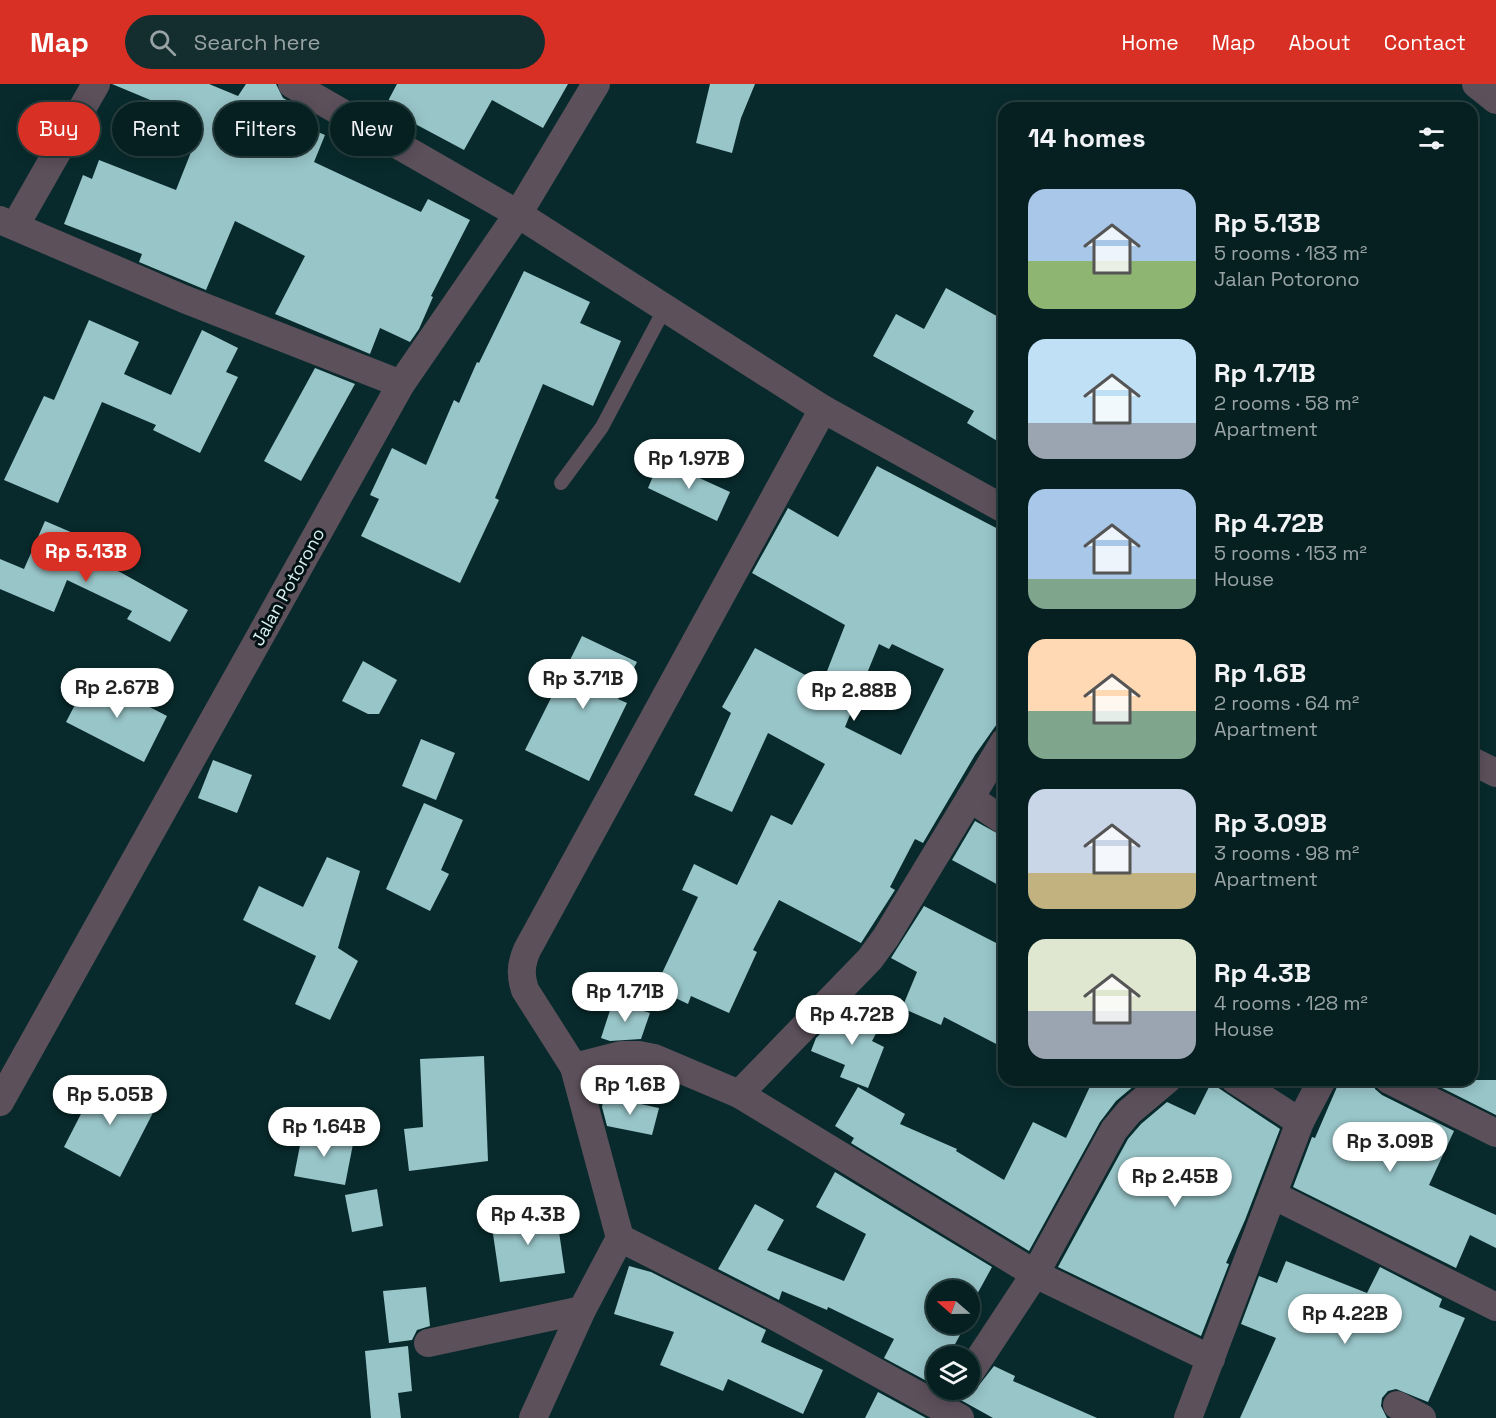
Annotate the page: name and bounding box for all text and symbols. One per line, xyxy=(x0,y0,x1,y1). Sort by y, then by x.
search box xyxy=(125,15,545,69)
text: Map xyxy=(30,24,89,60)
icon: search xyxy=(146,26,179,59)
text: Search here xyxy=(194,28,321,56)
text: Home xyxy=(1121,29,1179,56)
text: Map xyxy=(1212,29,1256,56)
text: About xyxy=(1289,29,1351,56)
text: Contact xyxy=(1384,29,1466,56)
chip: Buy xyxy=(18,102,100,156)
chip: Rent xyxy=(112,102,202,156)
chip: Filters xyxy=(214,102,318,156)
chip: New xyxy=(330,102,415,156)
text: 14 homes xyxy=(1028,121,1146,155)
icon: filters xyxy=(1415,122,1448,155)
text: Rp 5.13B xyxy=(1214,206,1320,240)
icon: home xyxy=(1076,213,1148,285)
text: 5 rooms · 183 m² xyxy=(1214,240,1367,266)
text: Jalan Potorono xyxy=(1214,266,1360,292)
text: Rp 1.71B xyxy=(1214,356,1315,390)
icon: home xyxy=(1076,363,1148,435)
text: 2 rooms · 58 m² xyxy=(1214,390,1359,416)
text: Apartment xyxy=(1214,416,1318,442)
pin: Rp 1.97B xyxy=(627,439,751,490)
text: Rp 1.97B xyxy=(648,445,730,471)
text: Rp 4.72B xyxy=(1214,506,1324,540)
icon: home xyxy=(1076,513,1148,585)
street label: Jalan Potorono xyxy=(246,524,329,650)
pin: Rp 5.13B xyxy=(24,532,148,583)
text: Rp 5.13B xyxy=(45,538,127,564)
text: 5 rooms · 153 m² xyxy=(1214,540,1367,566)
text: House xyxy=(1214,566,1274,592)
text: Rp 1.6B xyxy=(1214,656,1306,690)
pin: Rp 3.71B xyxy=(521,659,645,710)
icon: home xyxy=(1076,663,1148,735)
text: Rp 3.71B xyxy=(542,665,624,691)
pin: Rp 2.67B xyxy=(55,668,179,719)
pin: Rp 2.88B xyxy=(792,671,916,722)
text: Rp 2.67B xyxy=(75,674,159,700)
text: Rp 2.88B xyxy=(811,677,897,703)
text: 2 rooms · 64 m² xyxy=(1214,690,1359,716)
text: Apartment xyxy=(1214,716,1318,742)
text: Rp 3.09B xyxy=(1214,806,1327,840)
icon: home xyxy=(1076,813,1148,885)
text: 3 rooms · 98 m² xyxy=(1214,840,1359,866)
text: Apartment xyxy=(1214,866,1318,892)
text: Rp 4.3B xyxy=(1214,956,1311,990)
icon: home xyxy=(1076,963,1148,1035)
pin: Rp 1.71B xyxy=(563,972,687,1023)
text: Rp 1.71B xyxy=(586,978,664,1004)
text: 4 rooms · 128 m² xyxy=(1214,990,1368,1016)
pin: Rp 4.72B xyxy=(790,995,914,1046)
text: Rp 4.72B xyxy=(810,1001,894,1027)
text: House xyxy=(1214,1016,1274,1042)
pin: Rp 1.6B xyxy=(575,1065,685,1116)
text: Rp 1.6B xyxy=(595,1071,665,1097)
pin: Rp 5.05B xyxy=(48,1075,172,1126)
text: Rp 5.05B xyxy=(67,1081,153,1107)
pin: Rp 1.64B xyxy=(262,1107,386,1158)
text: Rp 1.64B xyxy=(282,1113,366,1139)
pin: Rp 3.09B xyxy=(1328,1122,1452,1173)
text: Rp 3.09B xyxy=(1347,1128,1433,1154)
pin: Rp 2.45B xyxy=(1113,1157,1237,1208)
text: Rp 2.45B xyxy=(1132,1163,1218,1189)
pin: Rp 4.3B xyxy=(473,1195,583,1246)
text: Rp 4.3B xyxy=(491,1201,565,1227)
north arrow xyxy=(926,1280,980,1334)
map controls xyxy=(926,1280,980,1400)
pin: Rp 4.22B xyxy=(1283,1294,1407,1345)
text: Rp 4.22B xyxy=(1302,1300,1388,1326)
button: layers xyxy=(926,1346,980,1400)

